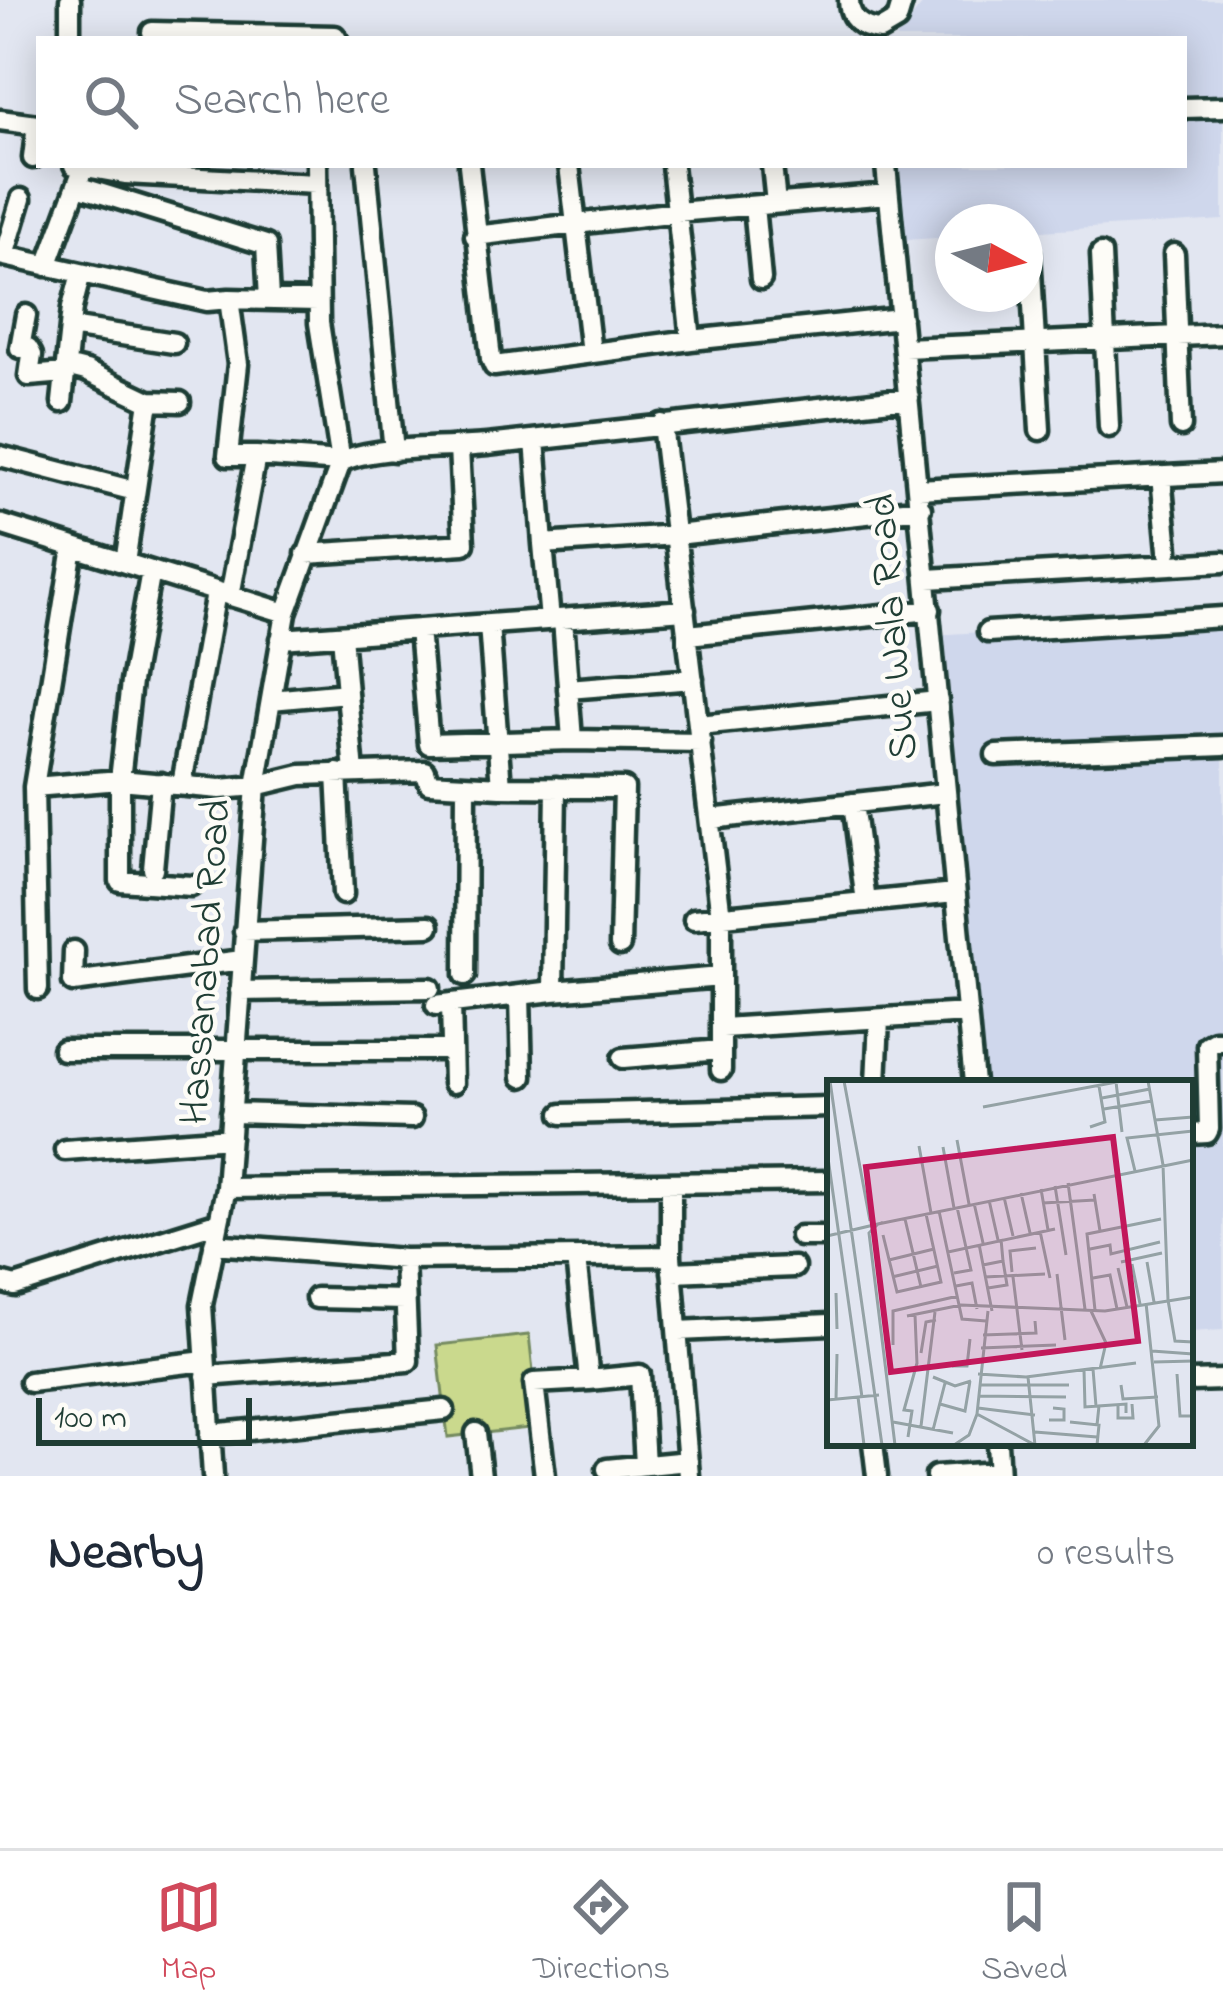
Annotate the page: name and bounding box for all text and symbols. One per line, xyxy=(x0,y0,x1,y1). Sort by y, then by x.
search box xyxy=(36,36,1187,168)
icon: search xyxy=(78,69,144,135)
text: Search here xyxy=(174,69,390,135)
north arrow xyxy=(935,204,1043,312)
street label: Sue Wala Road xyxy=(852,491,936,763)
street label: Hassanabad Road xyxy=(165,797,249,1127)
inset map xyxy=(827,1080,1193,1446)
scale bar xyxy=(36,1392,252,1445)
text: 100 m xyxy=(54,1395,127,1443)
text: Nearby xyxy=(48,1517,204,1592)
text: 0 results xyxy=(1037,1526,1175,1583)
tab: Map xyxy=(156,1874,222,1994)
tab: Directions xyxy=(533,1874,670,1994)
tab: Saved xyxy=(981,1874,1067,1994)

